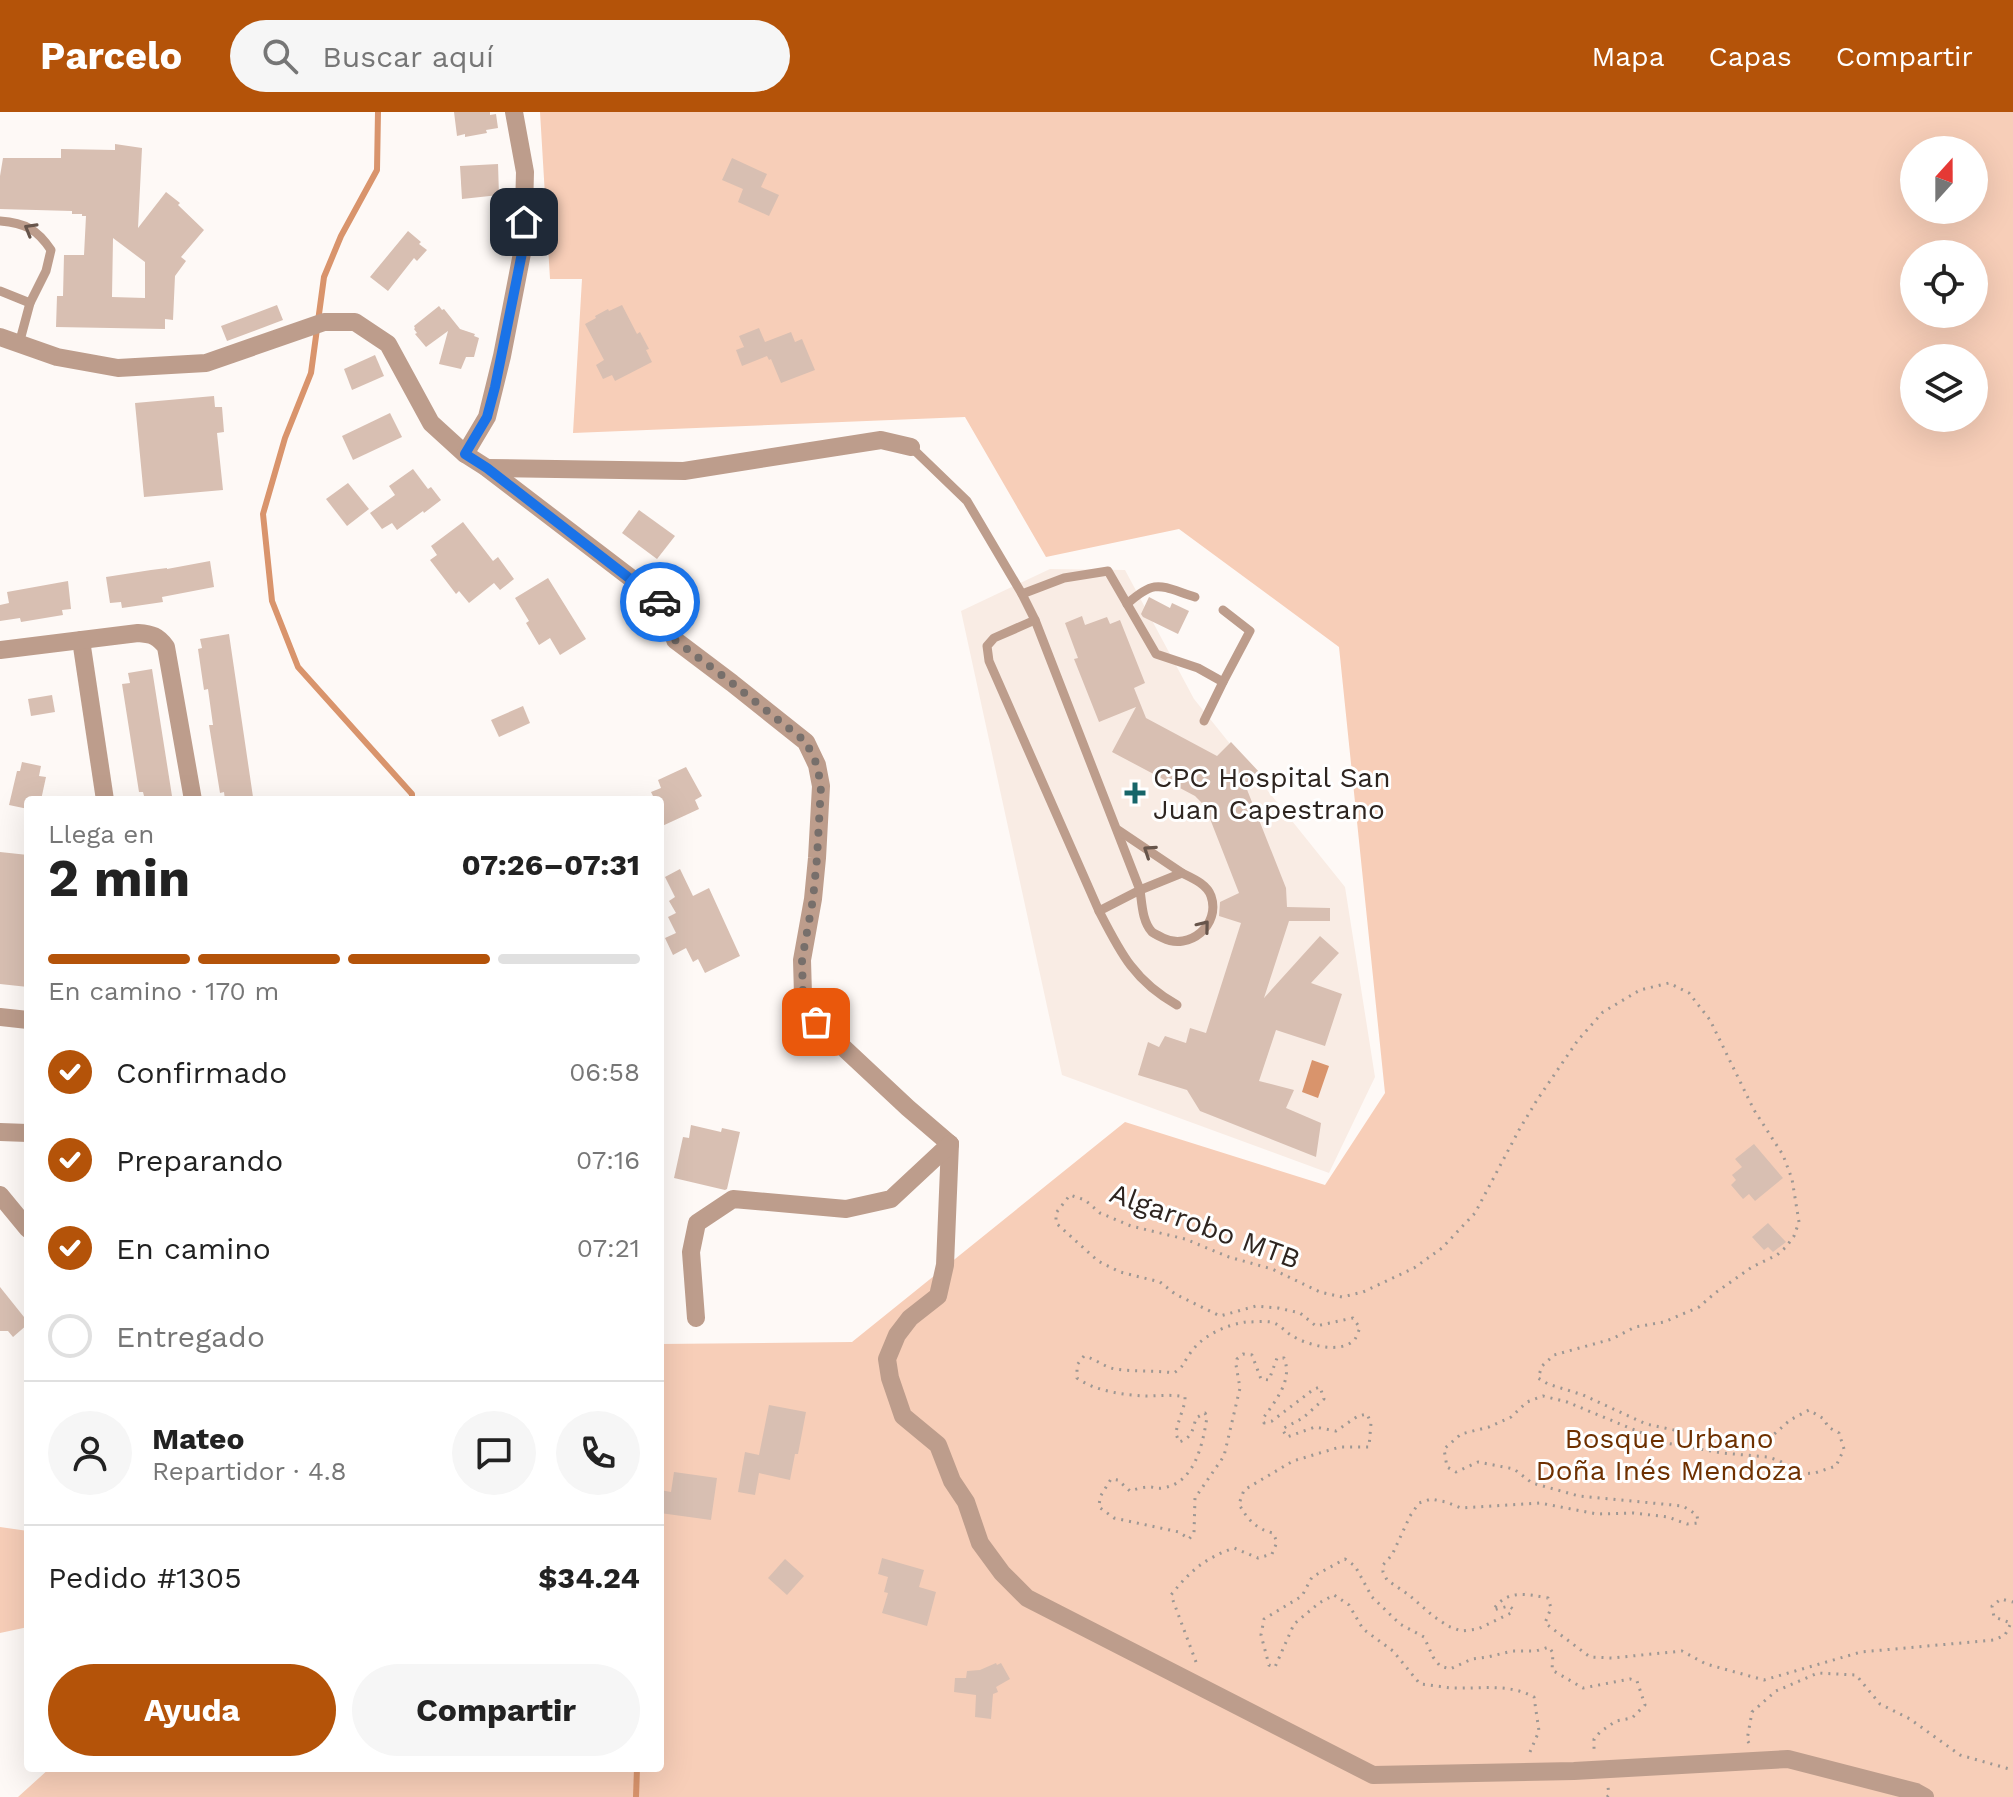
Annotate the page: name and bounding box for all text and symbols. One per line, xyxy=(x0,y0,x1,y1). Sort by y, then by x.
search box xyxy=(230,20,790,92)
text: Parcelo xyxy=(40,34,182,78)
icon: search xyxy=(258,34,302,78)
text: Buscar aquí xyxy=(322,39,494,74)
text: Mapa xyxy=(1591,40,1664,73)
text: Capas xyxy=(1708,40,1792,73)
text: Compartir xyxy=(1836,40,1973,73)
north arrow xyxy=(1900,136,1988,224)
map controls xyxy=(1900,136,1988,432)
pin xyxy=(490,188,558,256)
icon: home xyxy=(502,200,546,244)
one-way arrow xyxy=(24,223,39,239)
button: locate xyxy=(1900,240,1988,328)
button: layers xyxy=(1900,344,1988,432)
courier xyxy=(620,562,700,642)
icon: car xyxy=(638,580,682,624)
place label: CPC Hospital San Juan Capestrano xyxy=(1153,761,1391,826)
marker: CPC Hospital San Juan Capestrano xyxy=(1124,782,1146,804)
text: Llega en xyxy=(48,819,154,849)
one-way arrow xyxy=(1143,846,1157,861)
text: 07:26–07:31 xyxy=(462,847,640,882)
text: 2 min xyxy=(48,848,190,909)
one-way arrow xyxy=(1194,920,1208,935)
text: En camino · 170 m xyxy=(48,976,279,1006)
pin xyxy=(782,988,850,1056)
icon: bag xyxy=(794,1000,838,1044)
icon: check xyxy=(48,1050,92,1094)
text: Confirmado xyxy=(116,1055,287,1090)
text: 06:58 xyxy=(569,1057,640,1087)
icon: check xyxy=(48,1138,92,1182)
text: Preparando xyxy=(116,1143,283,1178)
text: 07:16 xyxy=(576,1145,640,1175)
street label: Algarrobo MTB xyxy=(1105,1176,1305,1276)
icon: check xyxy=(48,1226,92,1270)
text: En camino xyxy=(116,1231,271,1266)
text: 07:21 xyxy=(577,1233,640,1263)
text: Entregado xyxy=(116,1319,265,1354)
button: person xyxy=(48,1411,132,1495)
button: chat xyxy=(452,1411,536,1495)
button: phone xyxy=(556,1411,640,1495)
text: Mateo xyxy=(152,1421,244,1456)
park label: Bosque Urbano Doña Inés Mendoza xyxy=(1535,1422,1803,1487)
text: Repartidor · 4.8 xyxy=(152,1456,347,1486)
text: Pedido #1305 xyxy=(48,1560,242,1595)
text: $34.24 xyxy=(538,1560,640,1595)
button: Ayuda xyxy=(48,1664,336,1756)
button: Compartir xyxy=(352,1664,640,1756)

